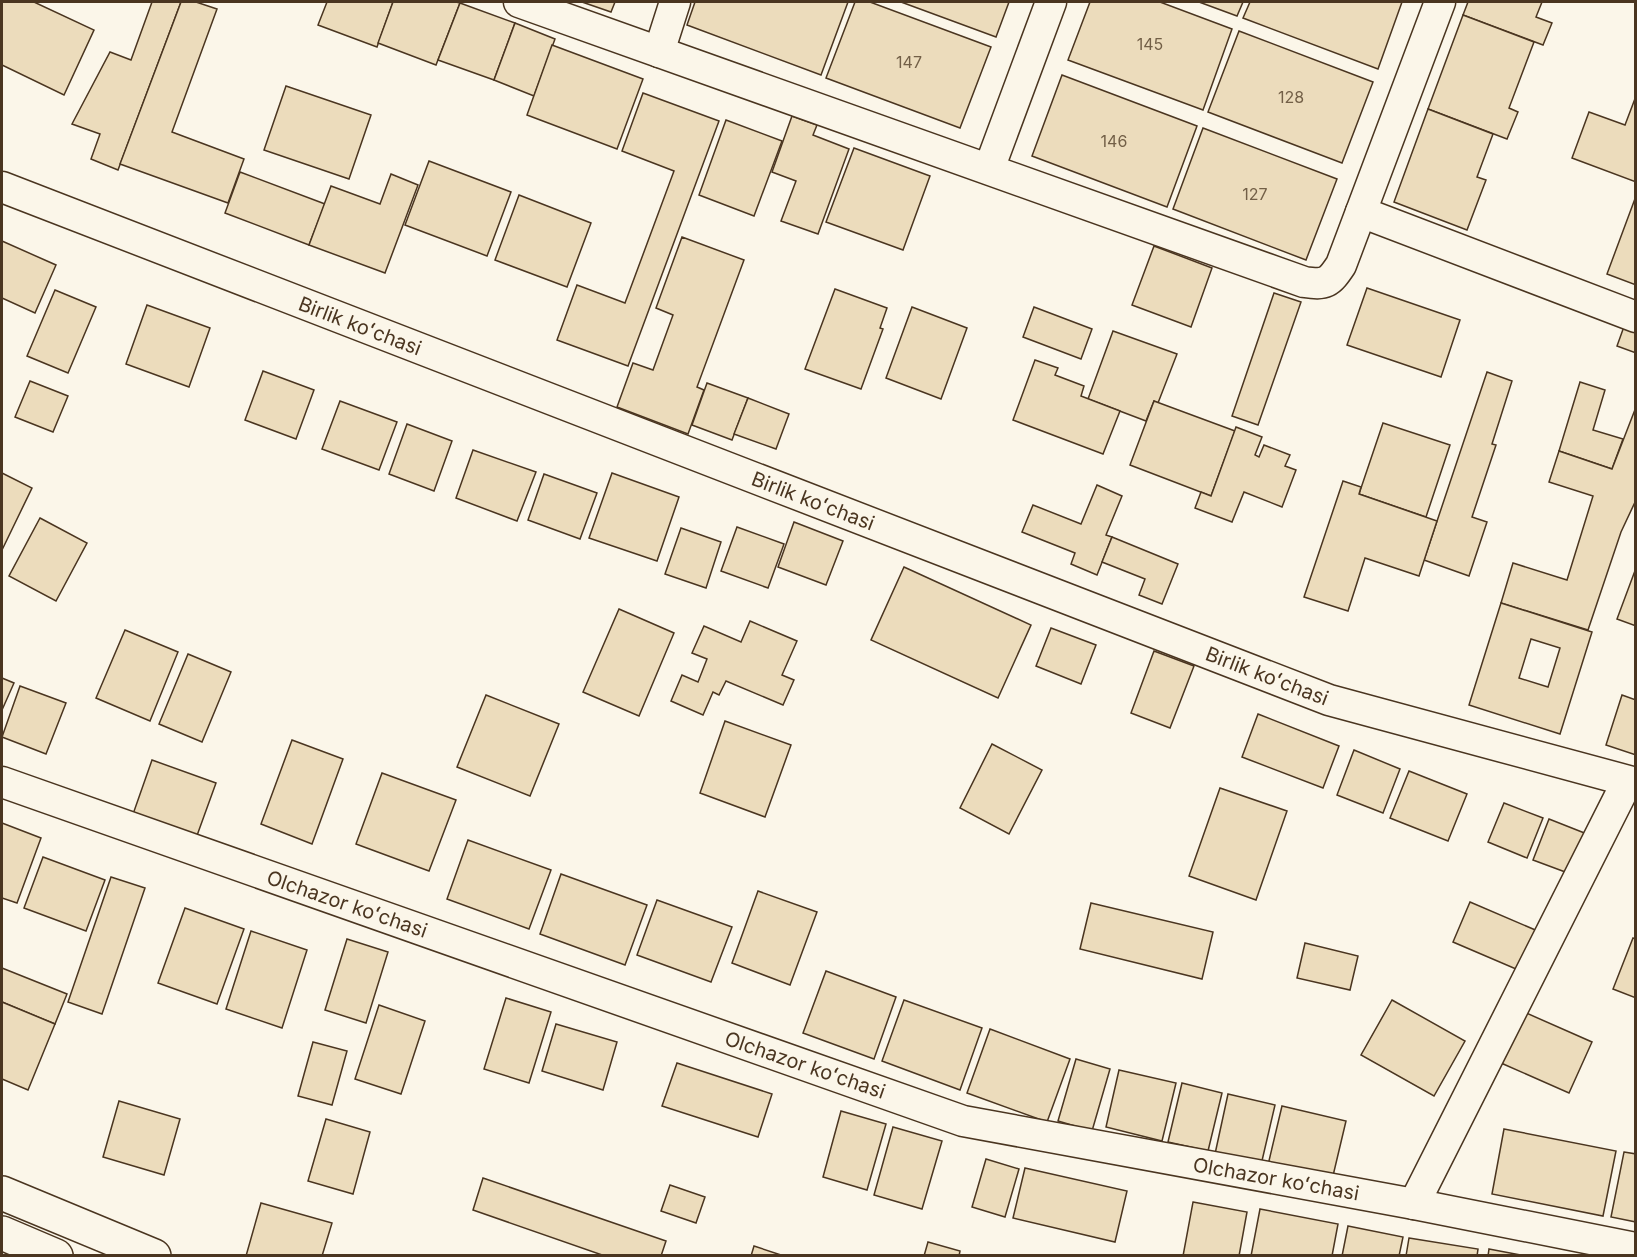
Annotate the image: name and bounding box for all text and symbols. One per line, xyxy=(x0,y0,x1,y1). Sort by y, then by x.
house number: 145 xyxy=(1137,34,1163,54)
house number: 147 xyxy=(896,52,922,72)
house number: 128 xyxy=(1278,87,1304,107)
house number: 146 xyxy=(1101,131,1127,151)
house number: 127 xyxy=(1242,184,1268,204)
street label: Birlik koʻchasi xyxy=(295,292,425,360)
street label: Birlik koʻchasi xyxy=(748,467,878,535)
street label: Birlik koʻchasi xyxy=(1202,642,1332,710)
street label: Olchazor koʻchasi xyxy=(264,865,430,943)
street label: Olchazor koʻchasi xyxy=(722,1026,888,1104)
street label: Olchazor koʻchasi xyxy=(1191,1153,1361,1205)

